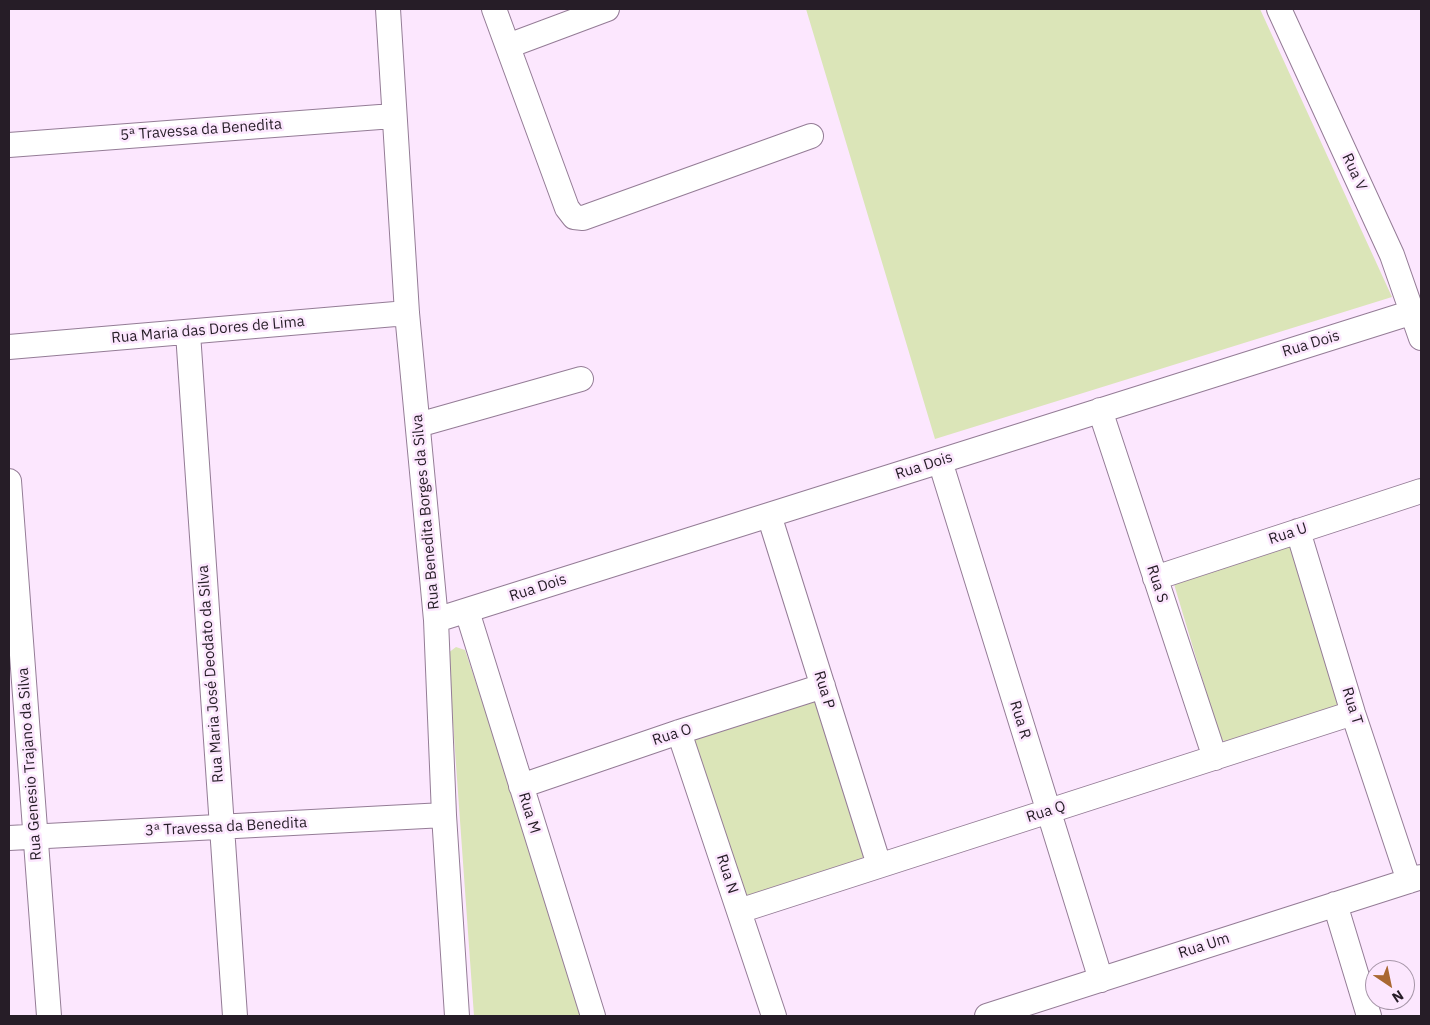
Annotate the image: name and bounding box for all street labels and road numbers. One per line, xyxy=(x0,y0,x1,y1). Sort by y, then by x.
street label: 5ª Travessa da Benedita xyxy=(120,115,282,145)
street label: Rua V xyxy=(1338,151,1370,193)
street label: Rua Maria das Dores de Lima xyxy=(111,313,305,347)
street label: Rua Dois xyxy=(1280,327,1342,361)
street label: Rua Benedita Borges da Silva xyxy=(408,414,444,610)
street label: Rua Dois xyxy=(893,448,955,484)
street label: Rua U xyxy=(1266,519,1310,549)
street label: Rua S xyxy=(1143,563,1171,605)
street label: Rua Maria José Deodato da Silva xyxy=(194,565,228,783)
street label: Rua Dois xyxy=(507,570,569,606)
street label: Rua Genesio Trajano da Silva xyxy=(14,667,46,861)
street label: Rua P xyxy=(810,669,838,711)
street label: Rua T xyxy=(1338,685,1366,727)
street label: Rua R xyxy=(1006,699,1034,741)
street label: Rua O xyxy=(650,720,694,750)
street label: Rua M xyxy=(514,790,544,836)
street label: Rua Q xyxy=(1024,797,1068,827)
street label: 3ª Travessa da Benedita xyxy=(145,814,307,840)
street label: Rua N xyxy=(712,852,742,896)
street label: Rua Um xyxy=(1176,929,1232,963)

